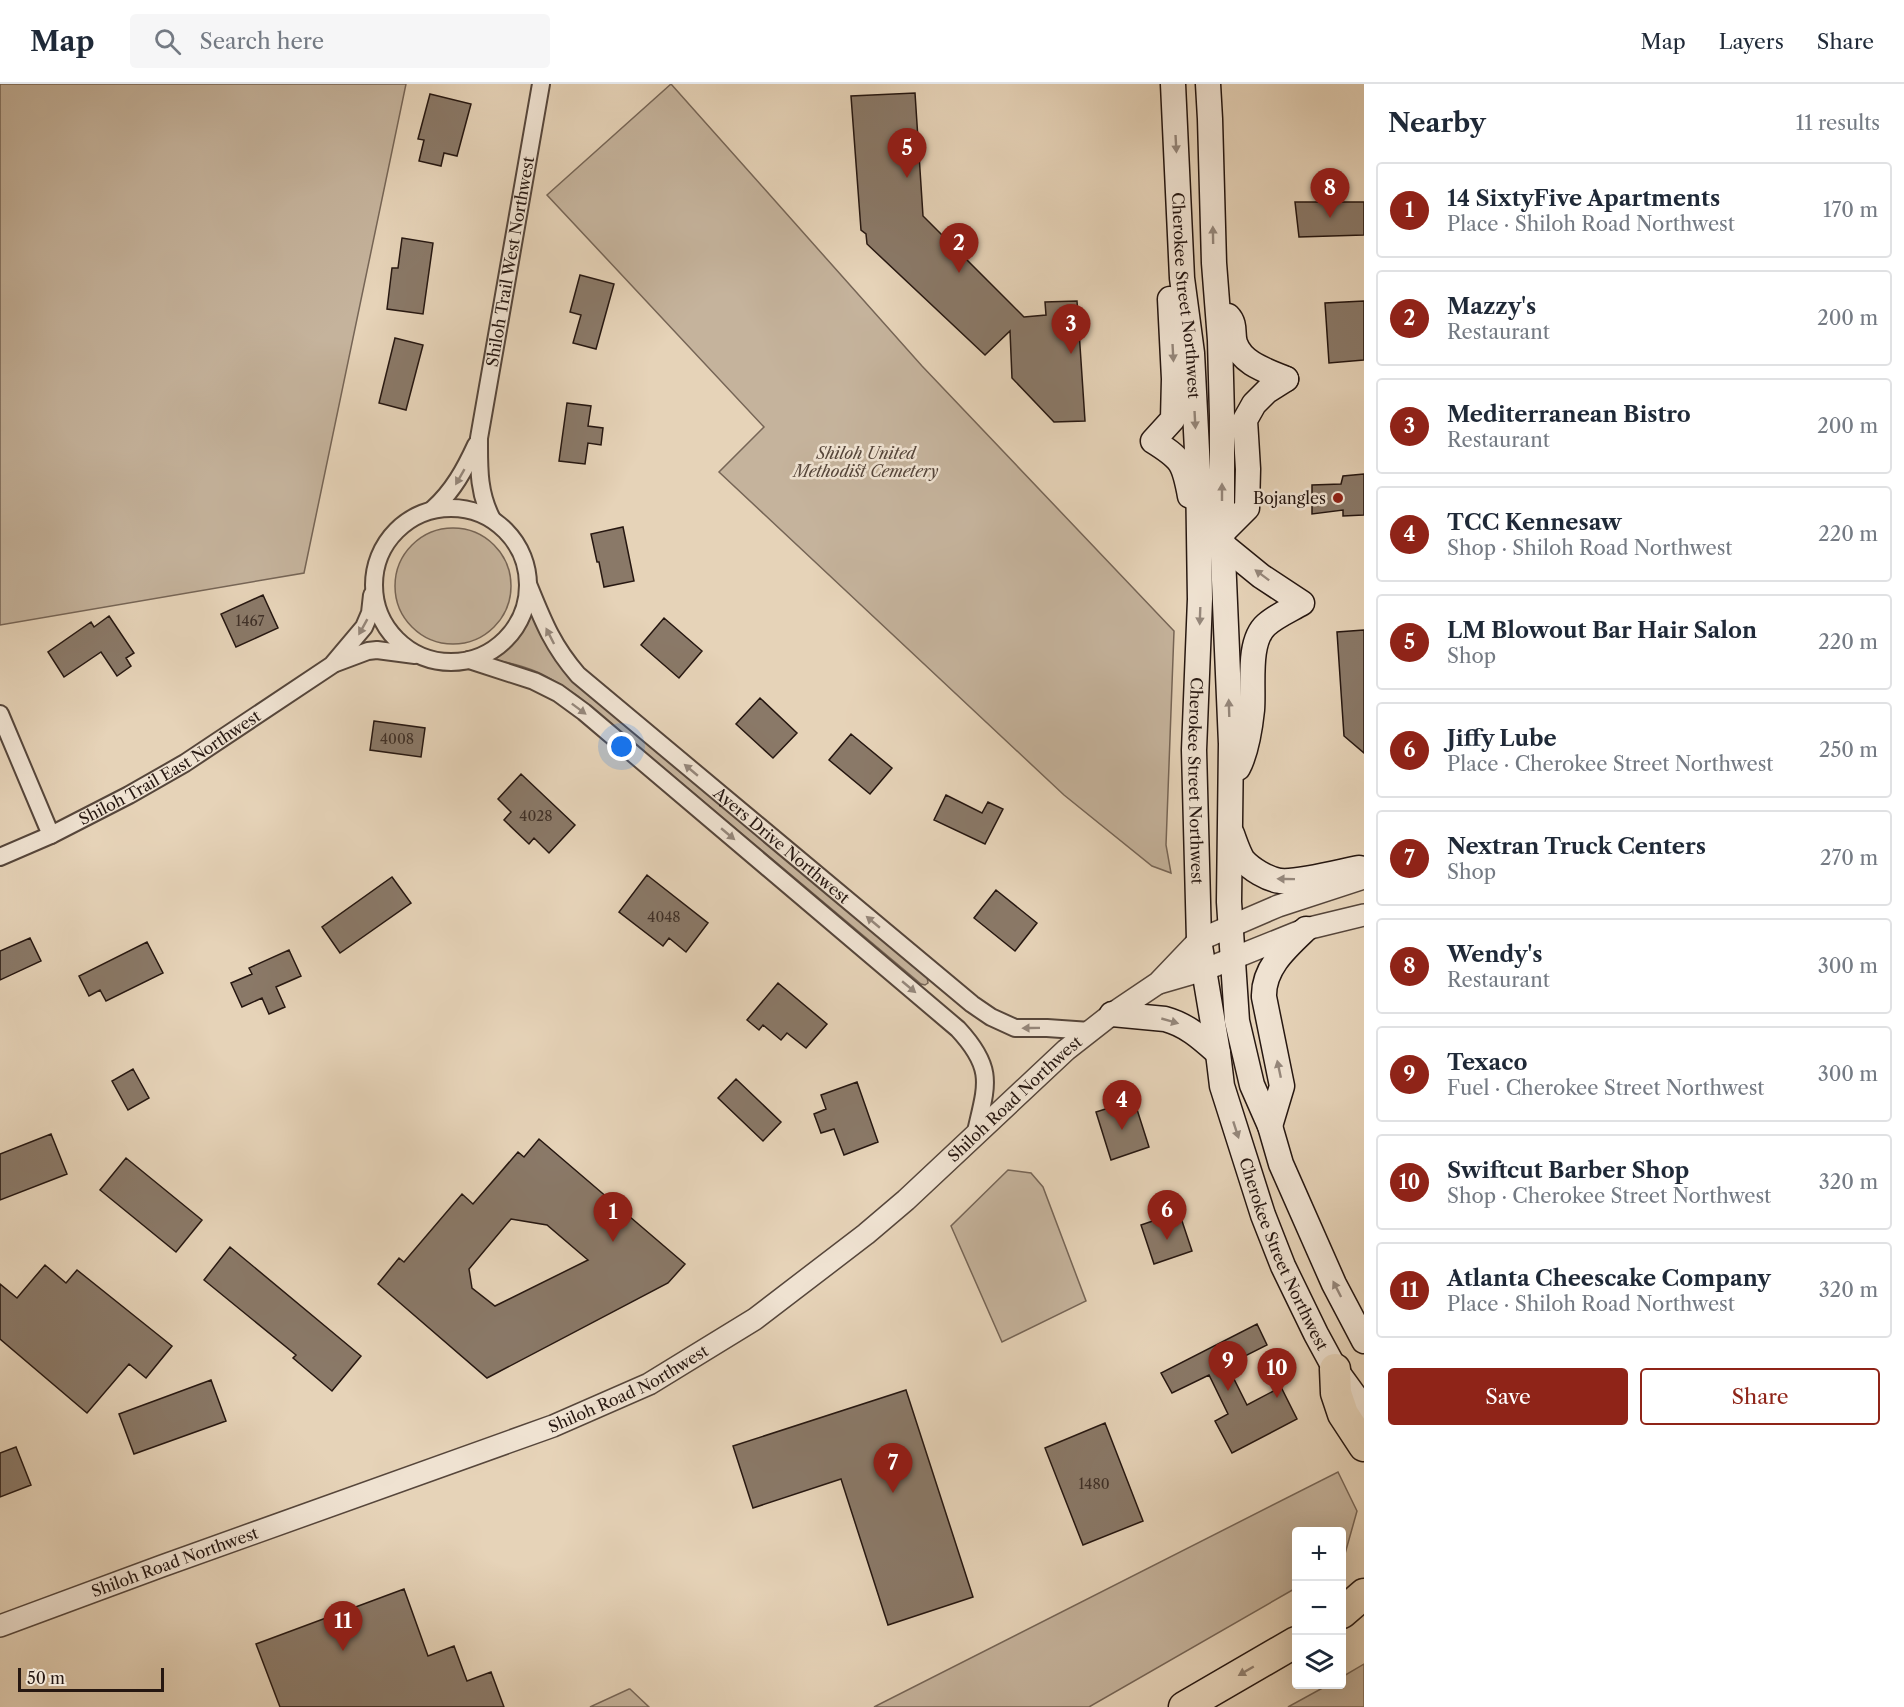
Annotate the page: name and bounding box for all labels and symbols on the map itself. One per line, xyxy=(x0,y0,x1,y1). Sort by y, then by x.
pin: 5 xyxy=(888,128,926,178)
one-way arrow xyxy=(1171,135,1180,154)
street label: Shiloh Trail West Northwest xyxy=(482,155,538,368)
pin: 8 xyxy=(1310,168,1350,218)
street label: Cherokee Street Northwest xyxy=(1168,192,1204,399)
pin: 2 xyxy=(940,224,978,273)
one-way arrow xyxy=(1208,225,1218,244)
pin: 3 xyxy=(1052,304,1090,354)
one-way arrow xyxy=(1168,344,1177,363)
one-way arrow xyxy=(1191,410,1200,429)
park label: Shiloh United Methodist Cemetery xyxy=(791,443,939,481)
one-way arrow xyxy=(455,468,465,485)
one-way arrow xyxy=(1217,482,1227,501)
place label: Bojangles xyxy=(1253,488,1326,508)
marker: Bojangles xyxy=(1331,491,1345,505)
one-way arrow xyxy=(1254,570,1269,582)
one-way arrow xyxy=(1195,606,1204,625)
house number: 1467 xyxy=(236,612,265,630)
one-way arrow xyxy=(358,619,368,636)
one-way arrow xyxy=(546,628,555,645)
street label: Cherokee Street Northwest xyxy=(1184,677,1208,885)
one-way arrow xyxy=(1225,698,1234,717)
one-way arrow xyxy=(571,702,586,714)
street label: Shiloh Trail East Northwest xyxy=(75,705,264,829)
house number: 4008 xyxy=(380,730,414,748)
your location xyxy=(607,732,636,761)
one-way arrow xyxy=(684,764,699,777)
street label: Ayers Drive Northwest xyxy=(709,782,854,908)
house number: 4028 xyxy=(519,807,553,825)
one-way arrow xyxy=(720,828,736,841)
one-way arrow xyxy=(1276,875,1295,884)
house number: 4048 xyxy=(647,908,681,926)
one-way arrow xyxy=(865,915,881,928)
one-way arrow xyxy=(901,981,917,994)
one-way arrow xyxy=(1161,1017,1179,1026)
one-way arrow xyxy=(1022,1024,1041,1033)
street label: Shiloh Road Northwest xyxy=(943,1031,1086,1166)
one-way arrow xyxy=(1274,1060,1283,1079)
pin: 4 xyxy=(1102,1080,1142,1130)
one-way arrow xyxy=(1232,1121,1241,1139)
street label: Cherokee Street Northwest xyxy=(1235,1155,1333,1354)
pin: 6 xyxy=(1148,1190,1186,1240)
pin: 1 xyxy=(594,1192,632,1242)
one-way arrow xyxy=(1332,1281,1341,1298)
street label: Shiloh Road Northwest xyxy=(545,1340,712,1437)
pin: 9 xyxy=(1208,1342,1248,1391)
pin: 10 xyxy=(1258,1348,1296,1398)
pin: 7 xyxy=(874,1444,912,1493)
house number: 1480 xyxy=(1078,1475,1110,1493)
street label: Shiloh Road Northwest xyxy=(88,1522,261,1601)
pin: 11 xyxy=(324,1602,362,1651)
scale bar xyxy=(18,1665,164,1692)
one-way arrow xyxy=(1237,1666,1254,1676)

